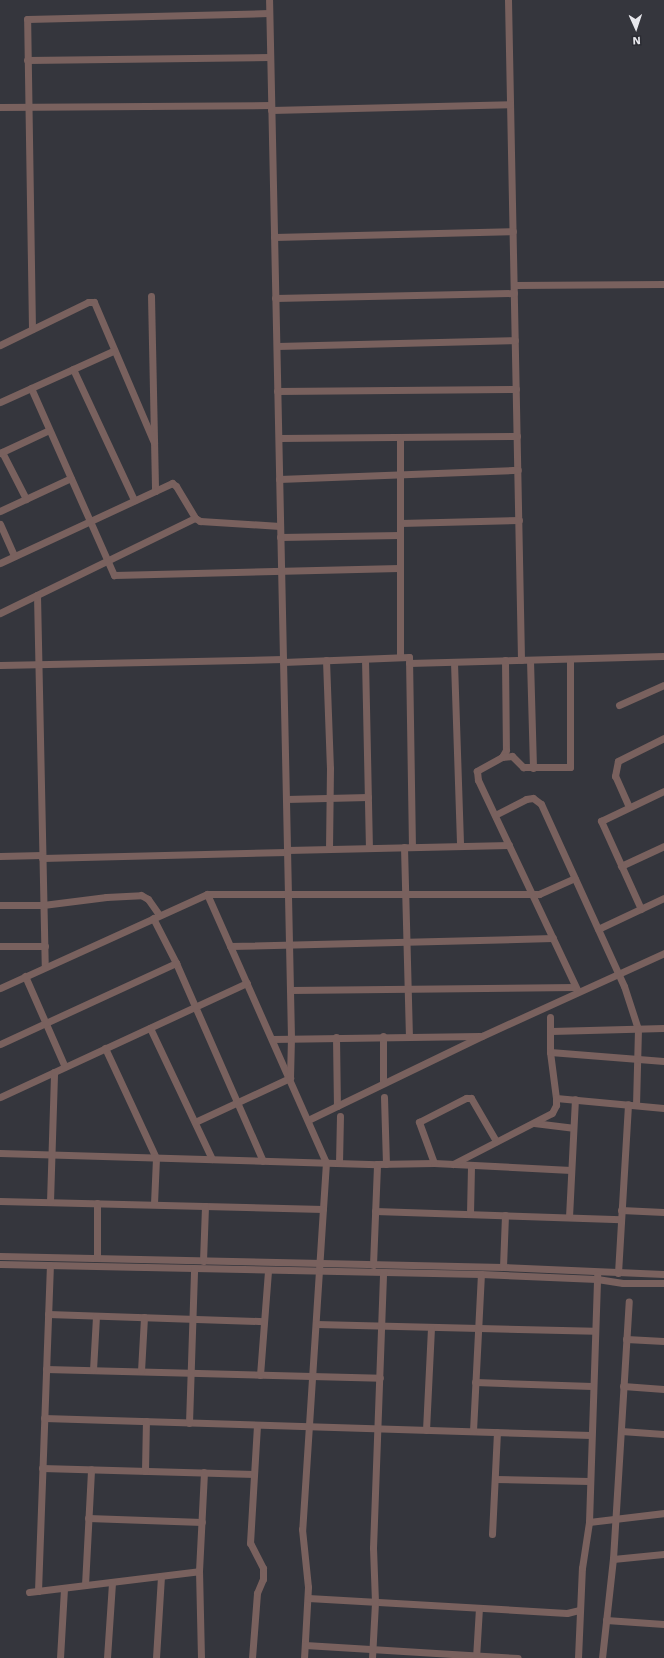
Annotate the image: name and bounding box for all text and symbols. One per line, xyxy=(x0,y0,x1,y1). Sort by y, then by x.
north arrow xyxy=(616,8,656,48)
text: N xyxy=(632,34,641,47)

